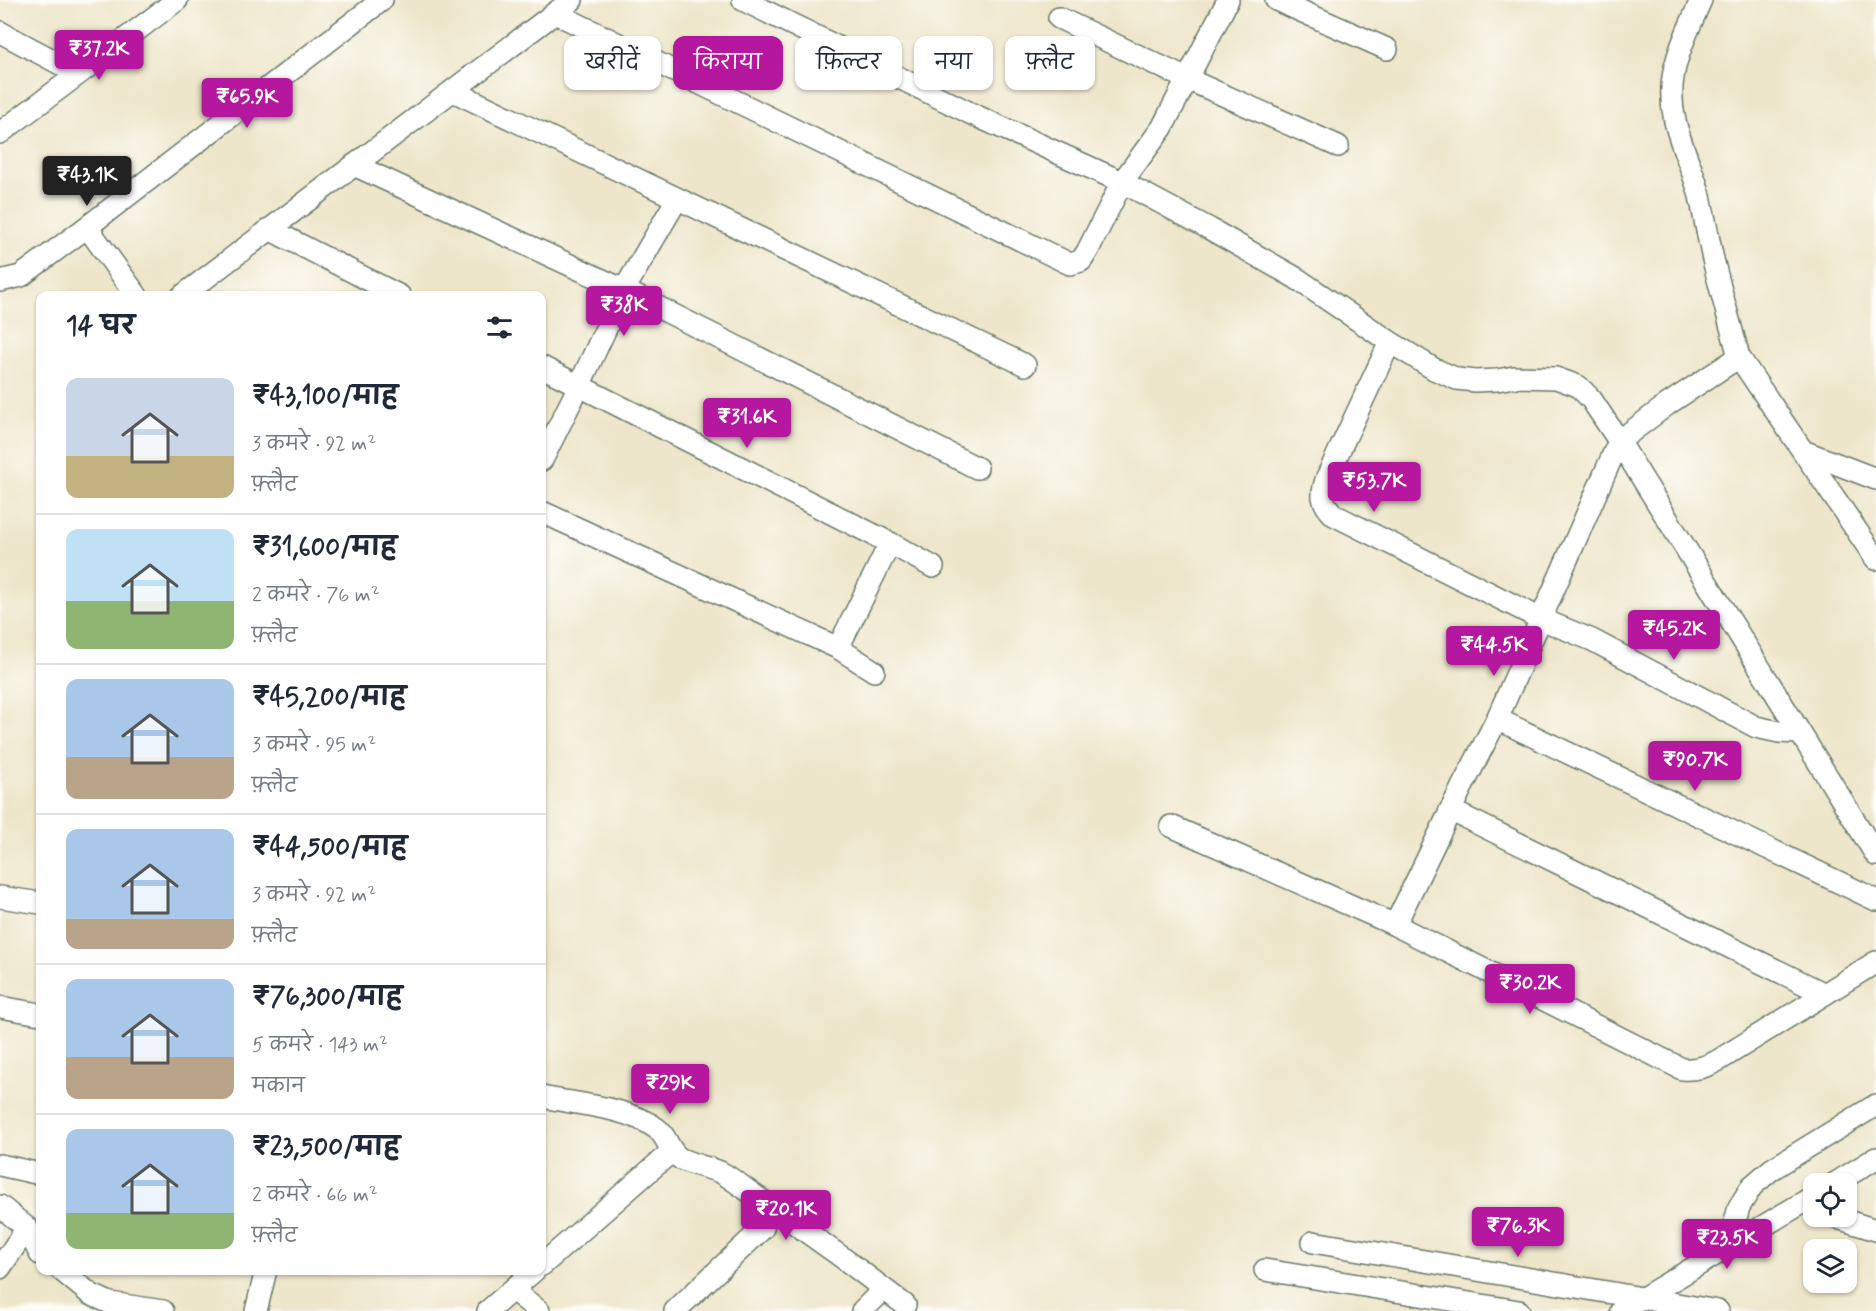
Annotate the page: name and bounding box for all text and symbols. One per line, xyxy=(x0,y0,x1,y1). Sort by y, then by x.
pin: ₹37.2K xyxy=(50,30,148,81)
text: ₹37.2K xyxy=(69,36,129,63)
chip: खरीदें xyxy=(564,36,661,90)
chip: किराया xyxy=(673,36,783,90)
chip: फ़िल्टर xyxy=(795,36,902,90)
chip: नया xyxy=(914,36,993,90)
chip: फ़्लैट xyxy=(1005,36,1095,90)
pin: ₹65.9K xyxy=(198,78,296,129)
text: ₹65.9K xyxy=(216,84,278,111)
pin: ₹43.1K xyxy=(38,156,136,207)
text: ₹43.1K xyxy=(56,162,118,189)
pin: ₹38K xyxy=(588,286,660,337)
text: ₹38K xyxy=(600,292,648,319)
text: 14 घर xyxy=(66,310,135,344)
icon: filters xyxy=(483,311,516,344)
text: ₹43,100/माह xyxy=(252,380,398,414)
pin: ₹31.6K xyxy=(698,398,796,449)
icon: home xyxy=(114,402,186,474)
text: ₹31.6K xyxy=(717,404,777,431)
text: 3 कमरे · 92 m² xyxy=(252,431,376,458)
pin: ₹53.7K xyxy=(1325,462,1423,513)
text: ₹53.7K xyxy=(1342,468,1406,495)
text: फ़्लैट xyxy=(252,472,298,499)
text: ₹31,600/माह xyxy=(252,531,397,565)
icon: home xyxy=(114,553,186,625)
text: 2 कमरे · 76 m² xyxy=(252,582,380,609)
pin: ₹45.2K xyxy=(1625,610,1723,661)
text: ₹45.2K xyxy=(1642,616,1706,643)
text: फ़्लैट xyxy=(252,623,298,650)
pin: ₹44.5K xyxy=(1445,626,1543,677)
text: ₹44.5K xyxy=(1460,632,1528,659)
text: ₹45,200/माह xyxy=(252,681,406,715)
icon: home xyxy=(114,703,186,775)
text: 3 कमरे · 95 m² xyxy=(252,732,376,759)
pin: ₹90.7K xyxy=(1646,741,1744,792)
text: ₹90.7K xyxy=(1662,747,1728,774)
text: फ़्लैट xyxy=(252,773,298,800)
text: ₹44,500/माह xyxy=(252,831,407,865)
icon: home xyxy=(114,853,186,925)
text: 3 कमरे · 92 m² xyxy=(252,882,376,909)
text: फ़्लैट xyxy=(252,923,298,950)
pin: ₹30.2K xyxy=(1481,964,1579,1015)
text: ₹30.2K xyxy=(1499,970,1561,997)
text: ₹76,300/माह xyxy=(252,981,403,1015)
icon: home xyxy=(114,1003,186,1075)
text: 5 कमरे · 143 m² xyxy=(252,1032,388,1059)
pin: ₹29K xyxy=(634,1064,706,1115)
text: ₹29K xyxy=(645,1070,695,1097)
text: मकान xyxy=(252,1073,305,1100)
text: ₹23,500/माह xyxy=(252,1131,400,1165)
icon: home xyxy=(114,1153,186,1225)
map controls xyxy=(1803,1173,1857,1293)
button: locate xyxy=(1803,1173,1857,1227)
text: 2 कमरे · 66 m² xyxy=(252,1182,378,1209)
pin: ₹20.1K xyxy=(737,1190,835,1241)
text: ₹20.1K xyxy=(755,1196,817,1223)
pin: ₹76.3K xyxy=(1469,1207,1567,1258)
text: ₹76.3K xyxy=(1486,1213,1550,1240)
pin: ₹23.5K xyxy=(1678,1219,1776,1270)
text: फ़्लैट xyxy=(252,1223,298,1250)
text: ₹23.5K xyxy=(1696,1225,1758,1252)
button: layers xyxy=(1803,1239,1857,1293)

